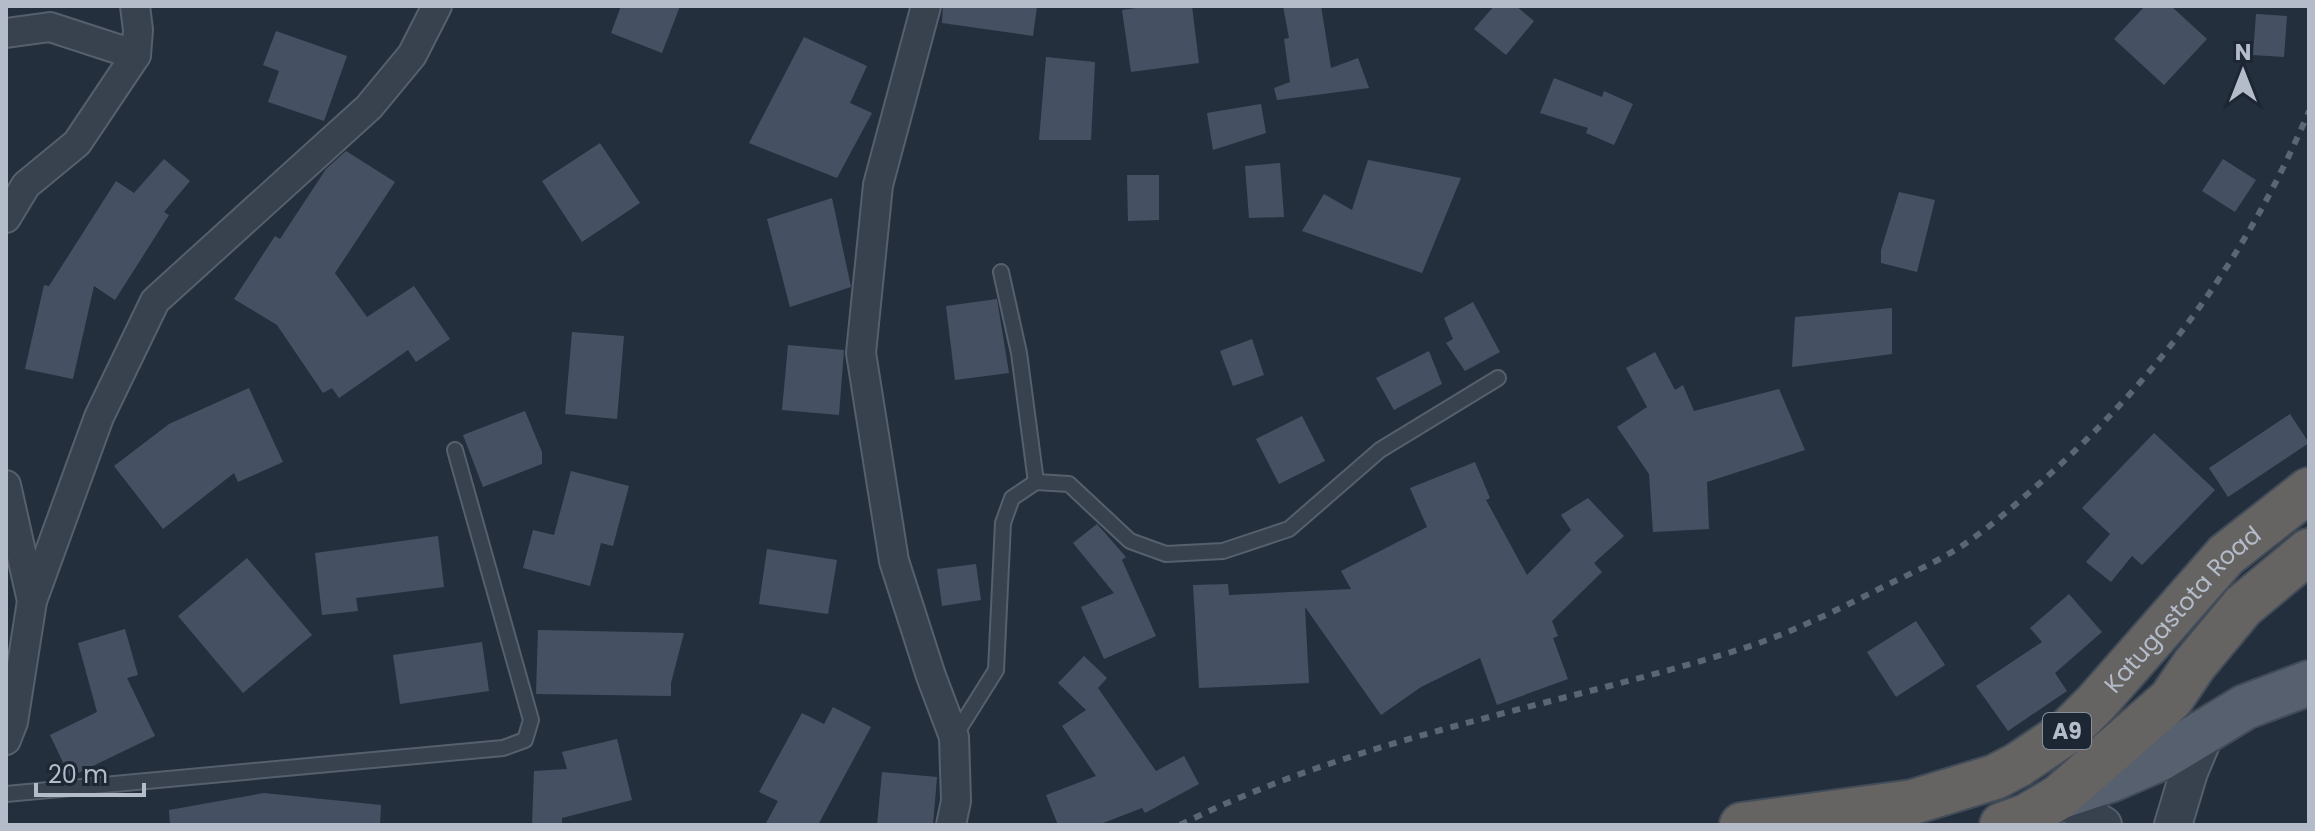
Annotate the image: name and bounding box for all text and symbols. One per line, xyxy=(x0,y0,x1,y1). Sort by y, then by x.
north arrow xyxy=(2203,32,2283,112)
text: N xyxy=(2235,37,2251,68)
street label: Katugastota Road xyxy=(2096,518,2267,700)
road number: A9 xyxy=(2043,713,2091,749)
scale bar xyxy=(36,747,144,797)
text: 20 m xyxy=(48,758,108,791)

